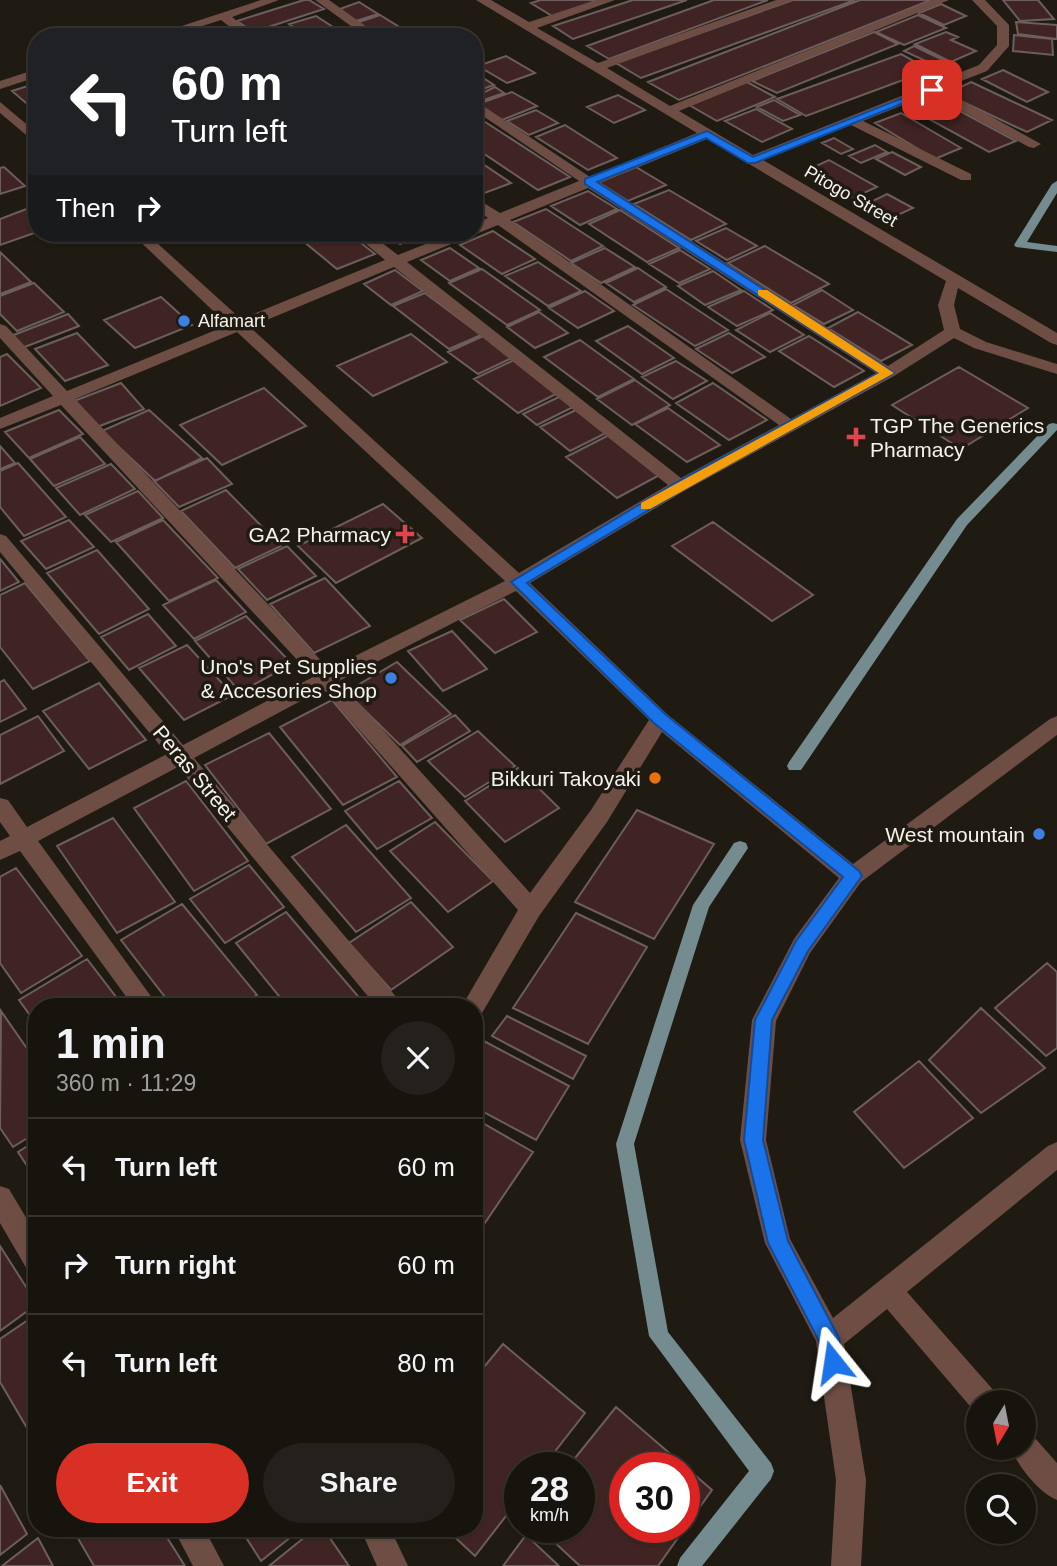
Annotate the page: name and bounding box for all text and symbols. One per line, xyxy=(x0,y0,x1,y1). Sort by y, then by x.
icon: left xyxy=(56,56,147,147)
text: 60 m xyxy=(171,56,283,110)
pin xyxy=(902,60,962,120)
icon: arrive xyxy=(913,71,951,109)
text: Turn left xyxy=(171,113,287,149)
street label: Pitogo Street xyxy=(801,161,901,231)
icon: right xyxy=(129,189,167,227)
text: Then xyxy=(56,193,115,223)
place label: Alfamart xyxy=(198,311,265,331)
marker: Alfamart xyxy=(176,313,192,329)
place label: TGP The Generics Pharmacy xyxy=(870,414,1044,461)
marker: TGP The Generics Pharmacy xyxy=(848,429,864,445)
place label: GA2 Pharmacy xyxy=(249,523,391,546)
marker: GA2 Pharmacy xyxy=(397,526,413,542)
place label: Uno's Pet Supplies & Accesories Shop xyxy=(200,655,377,702)
marker: Uno's Pet Supplies & Accesories Shop xyxy=(383,670,399,686)
street label: Peras Street xyxy=(149,721,241,825)
place label: Bikkuri Takoyaki xyxy=(491,767,641,790)
marker: Bikkuri Takoyaki xyxy=(647,770,663,786)
place label: West mountain xyxy=(885,823,1025,846)
marker: West mountain xyxy=(1031,826,1047,842)
text: 1 min xyxy=(56,1020,166,1067)
button: close xyxy=(381,1021,455,1095)
text: 360 m · 11:29 xyxy=(56,1070,196,1096)
icon: left xyxy=(56,1148,94,1186)
text: Turn left xyxy=(115,1152,217,1182)
text: 60 m xyxy=(397,1152,455,1182)
icon: right xyxy=(56,1246,94,1284)
text: Turn right xyxy=(115,1250,236,1280)
text: 60 m xyxy=(397,1250,455,1280)
position arrow xyxy=(796,1325,870,1399)
icon: left xyxy=(56,1344,94,1382)
text: Turn left xyxy=(115,1348,217,1378)
text: 80 m xyxy=(397,1348,455,1378)
north arrow xyxy=(966,1390,1036,1460)
map controls xyxy=(966,1390,1036,1544)
button: Exit xyxy=(56,1443,249,1523)
button: Share xyxy=(263,1443,455,1523)
speed limit sign: 30 xyxy=(609,1452,700,1543)
text: 28 xyxy=(530,1469,569,1508)
button: search xyxy=(966,1474,1036,1544)
text: km/h xyxy=(530,1505,569,1525)

